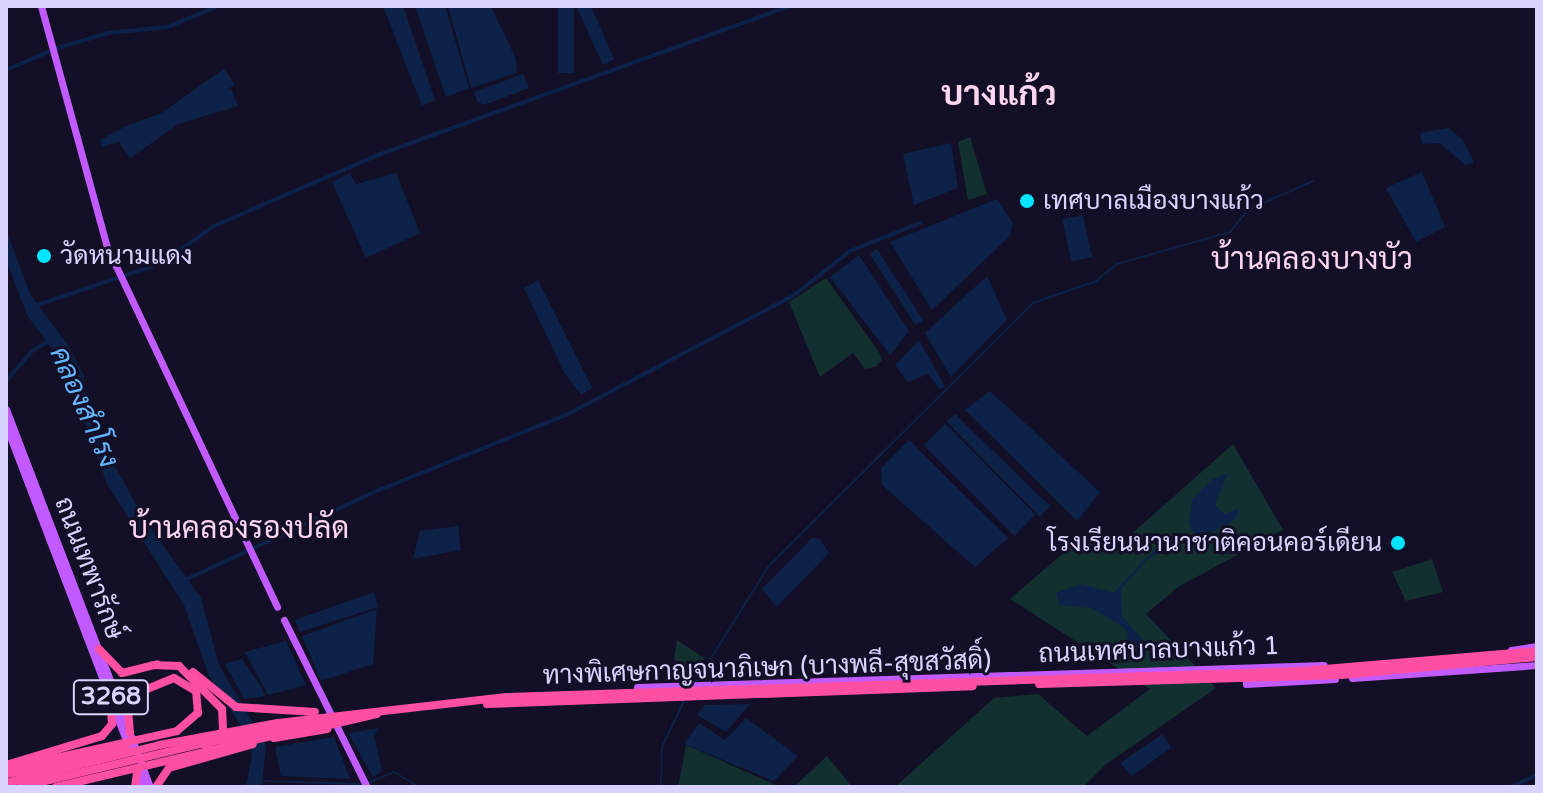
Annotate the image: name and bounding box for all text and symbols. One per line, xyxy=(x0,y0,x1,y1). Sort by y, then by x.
district label: บางแก้ว xyxy=(941,75,1057,115)
place label: เทศบาลเมืองบางแก้ว xyxy=(1043,185,1264,217)
marker: เทศบาลเมืองบางแก้ว xyxy=(1018,192,1036,210)
place label: วัดหนามแดง xyxy=(60,240,193,272)
district label: บ้านคลองบางบัว xyxy=(1211,242,1413,278)
marker: วัดหนามแดง xyxy=(35,247,53,265)
water label: คลองสำโรง xyxy=(42,341,126,473)
street label: ถนนเทพารักษ์ xyxy=(48,492,130,644)
district label: บ้านคลองรองปลัด xyxy=(129,511,349,547)
place label: โรงเรียนนานาชาติคอนคอร์เดียน xyxy=(1047,527,1382,559)
marker: โรงเรียนนานาชาติคอนคอร์เดียน xyxy=(1389,534,1407,552)
street label: ถนนเทศบาลบางแก้ว 1 xyxy=(1038,630,1280,670)
street label: ทางพิเศษกาญจนาภิเษก (บางพลี-สุขสวัสดิ์) xyxy=(542,645,992,691)
road number: 3268 xyxy=(71,677,151,717)

